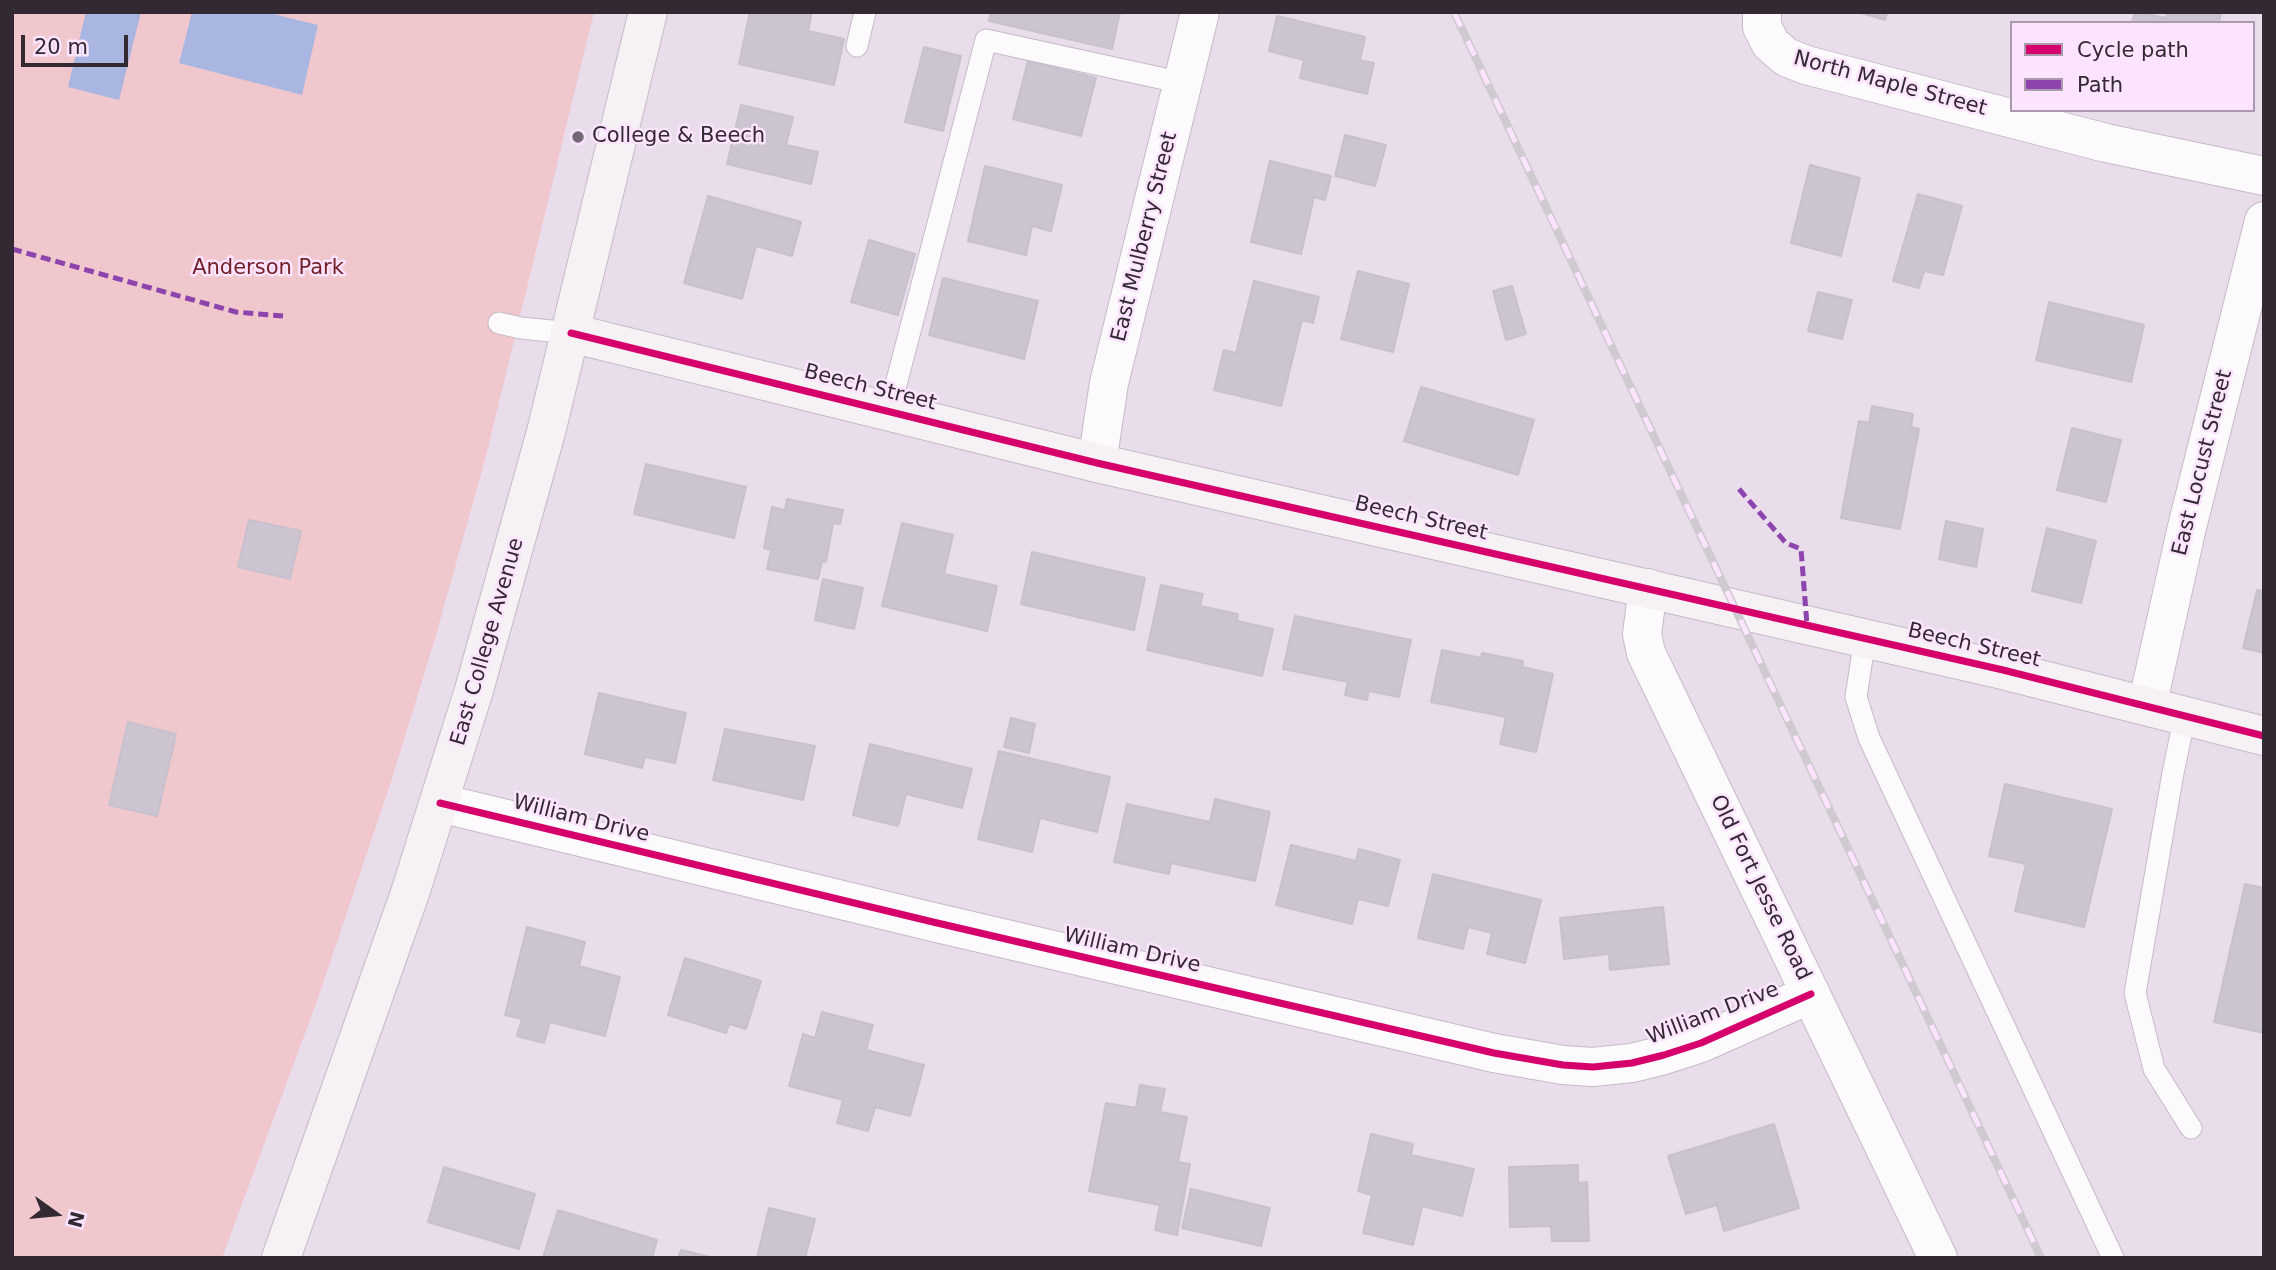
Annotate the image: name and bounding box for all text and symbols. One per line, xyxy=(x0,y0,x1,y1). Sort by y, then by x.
scale bar xyxy=(24,21,131,65)
legend xyxy=(2010,21,2255,112)
text: 20 m xyxy=(34,35,88,59)
text: Cycle path xyxy=(2077,38,2189,62)
street label: North Maple Street xyxy=(1791,46,1989,122)
text: Path xyxy=(2077,73,2123,97)
place label: College & Beech xyxy=(592,124,765,150)
marker: College & Beech xyxy=(570,129,586,145)
street label: East Mulberry Street xyxy=(1107,129,1183,345)
park label: Anderson Park xyxy=(192,256,344,282)
street label: Beech Street xyxy=(801,359,939,417)
street label: East Locust Street xyxy=(2168,367,2238,559)
street label: Beech Street xyxy=(1352,491,1490,547)
street label: East College Avenue xyxy=(446,535,530,749)
street label: Beech Street xyxy=(1905,618,2043,674)
street label: William Drive xyxy=(510,790,652,848)
street label: Old Fort Jesse Road xyxy=(1704,791,1816,985)
street label: William Drive xyxy=(1061,923,1203,979)
street label: William Drive xyxy=(1643,977,1783,1051)
north arrow xyxy=(21,1179,91,1249)
text: N xyxy=(64,1209,89,1230)

